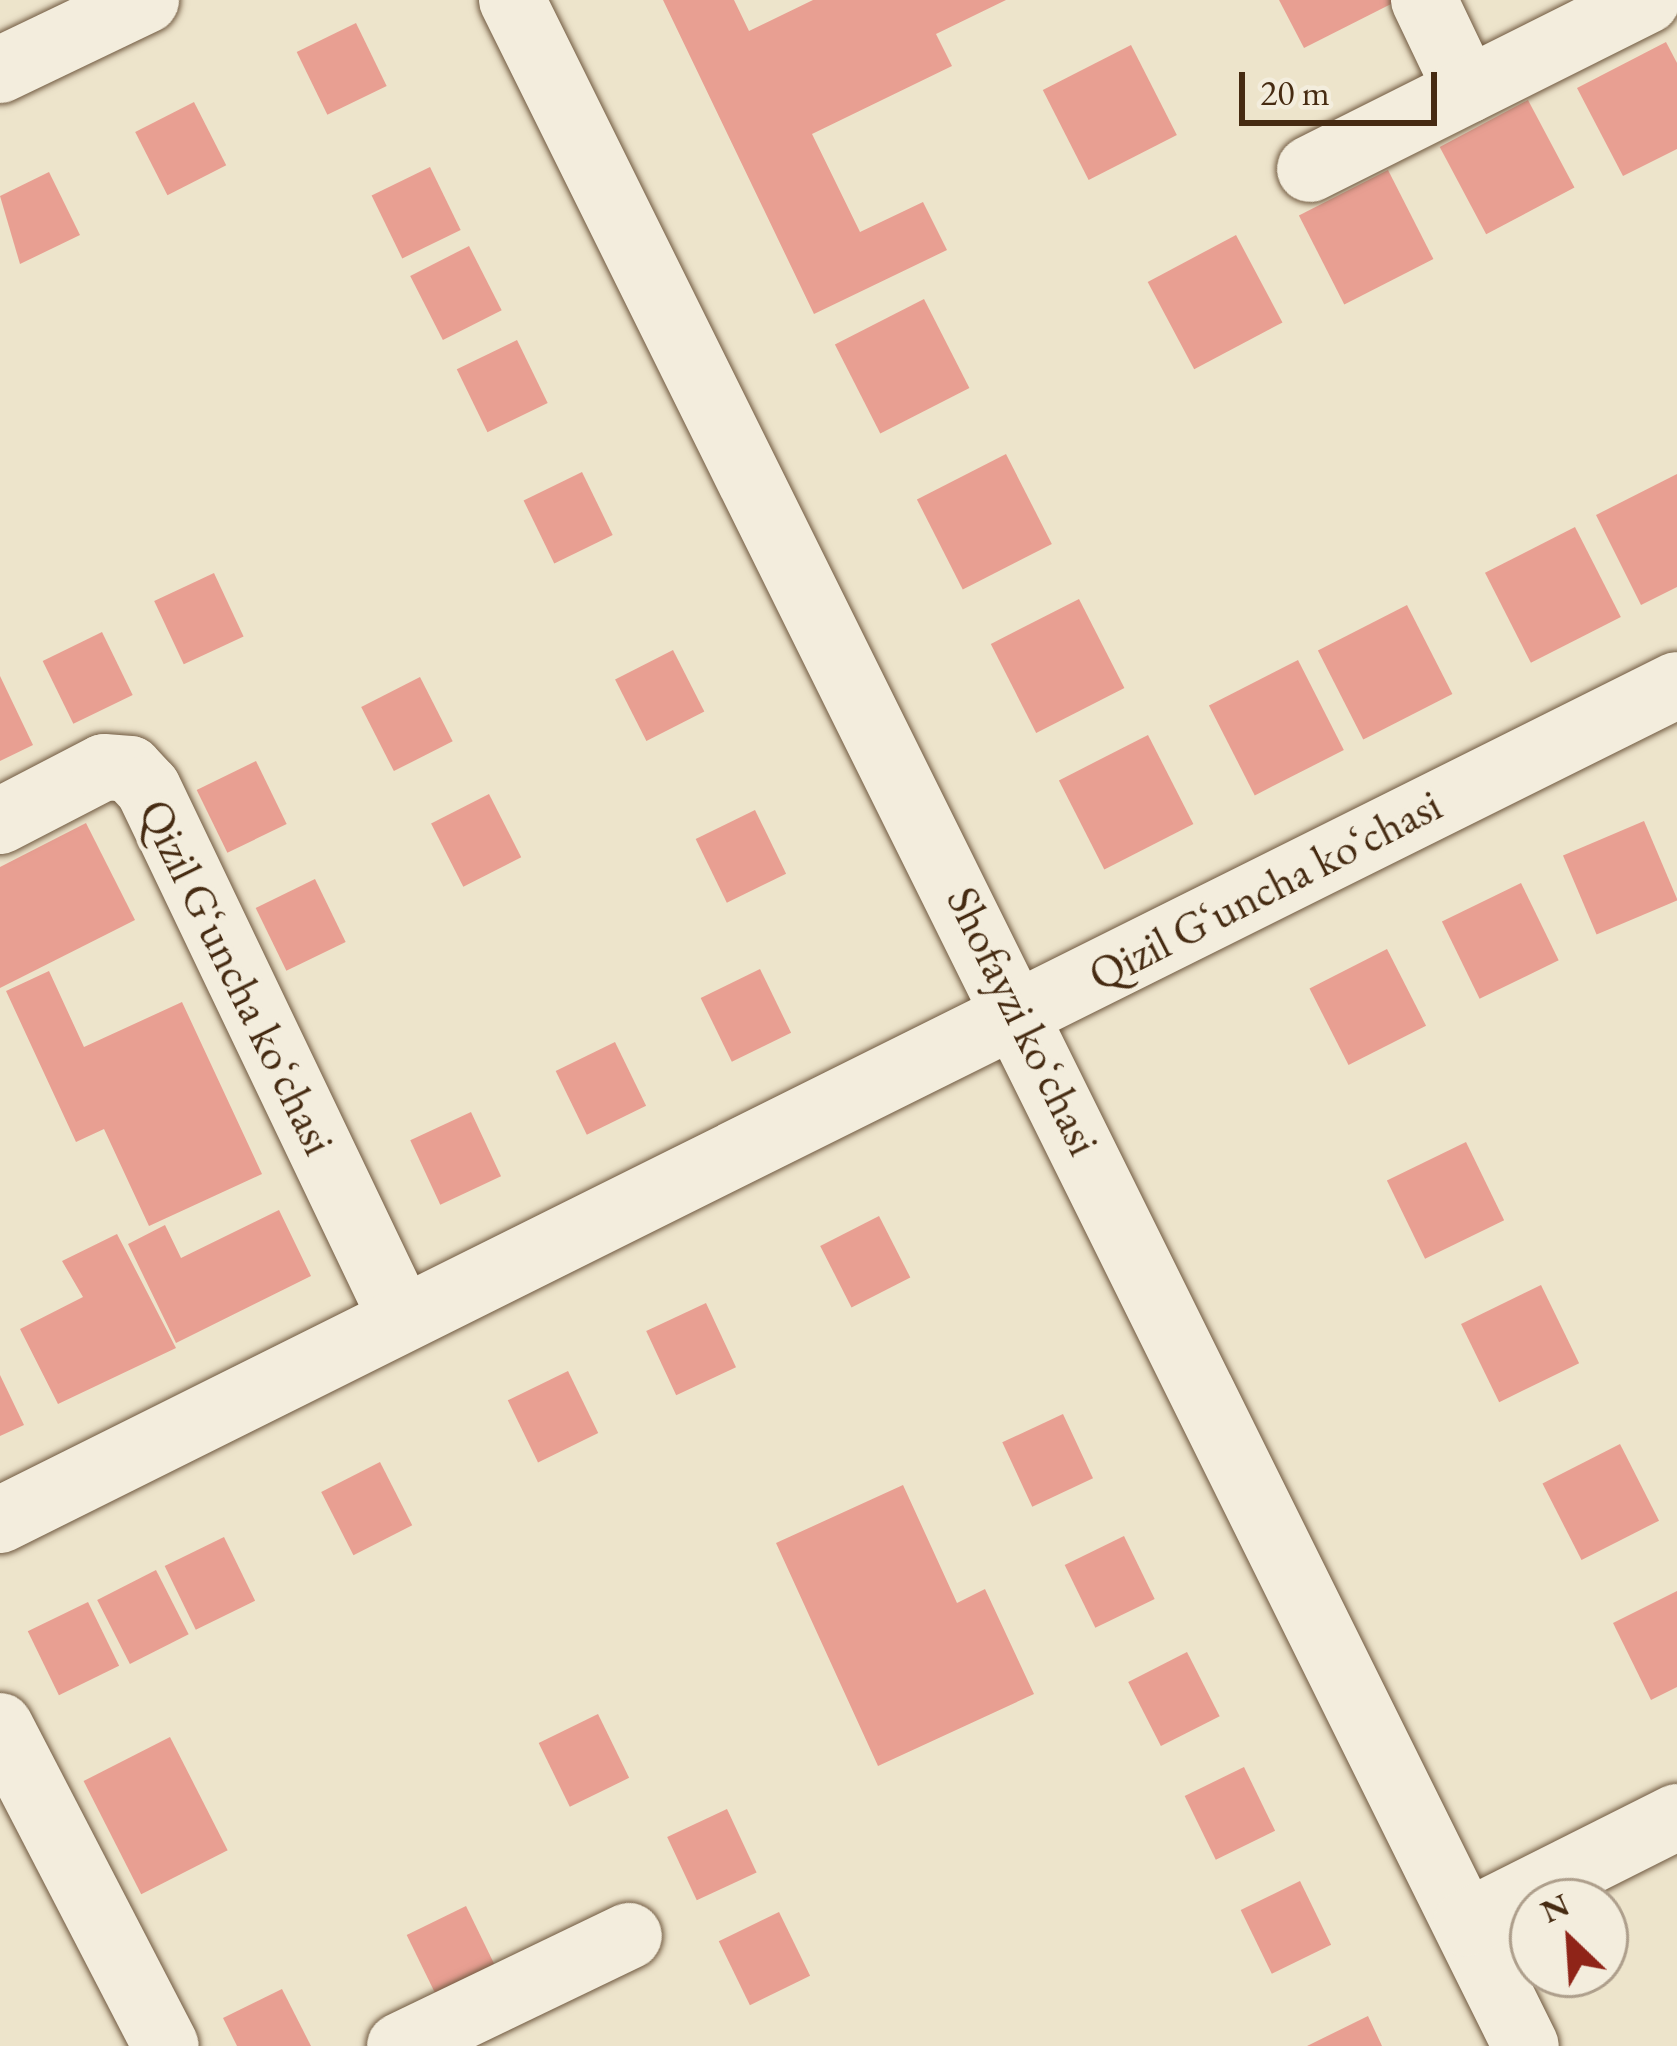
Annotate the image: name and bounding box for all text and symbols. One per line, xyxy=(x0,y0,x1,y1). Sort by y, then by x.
scale bar xyxy=(1245,48,1443,122)
text: 20 m xyxy=(1260,69,1330,116)
street label: Qizil Gʻuncha koʻchasi xyxy=(1080,778,1450,1002)
street label: Qizil Gʻuncha koʻchasi xyxy=(128,791,346,1163)
street label: Shofayzi koʻchasi xyxy=(935,878,1111,1164)
north arrow xyxy=(1509,1878,1629,1998)
text: N xyxy=(1534,1883,1576,1933)

